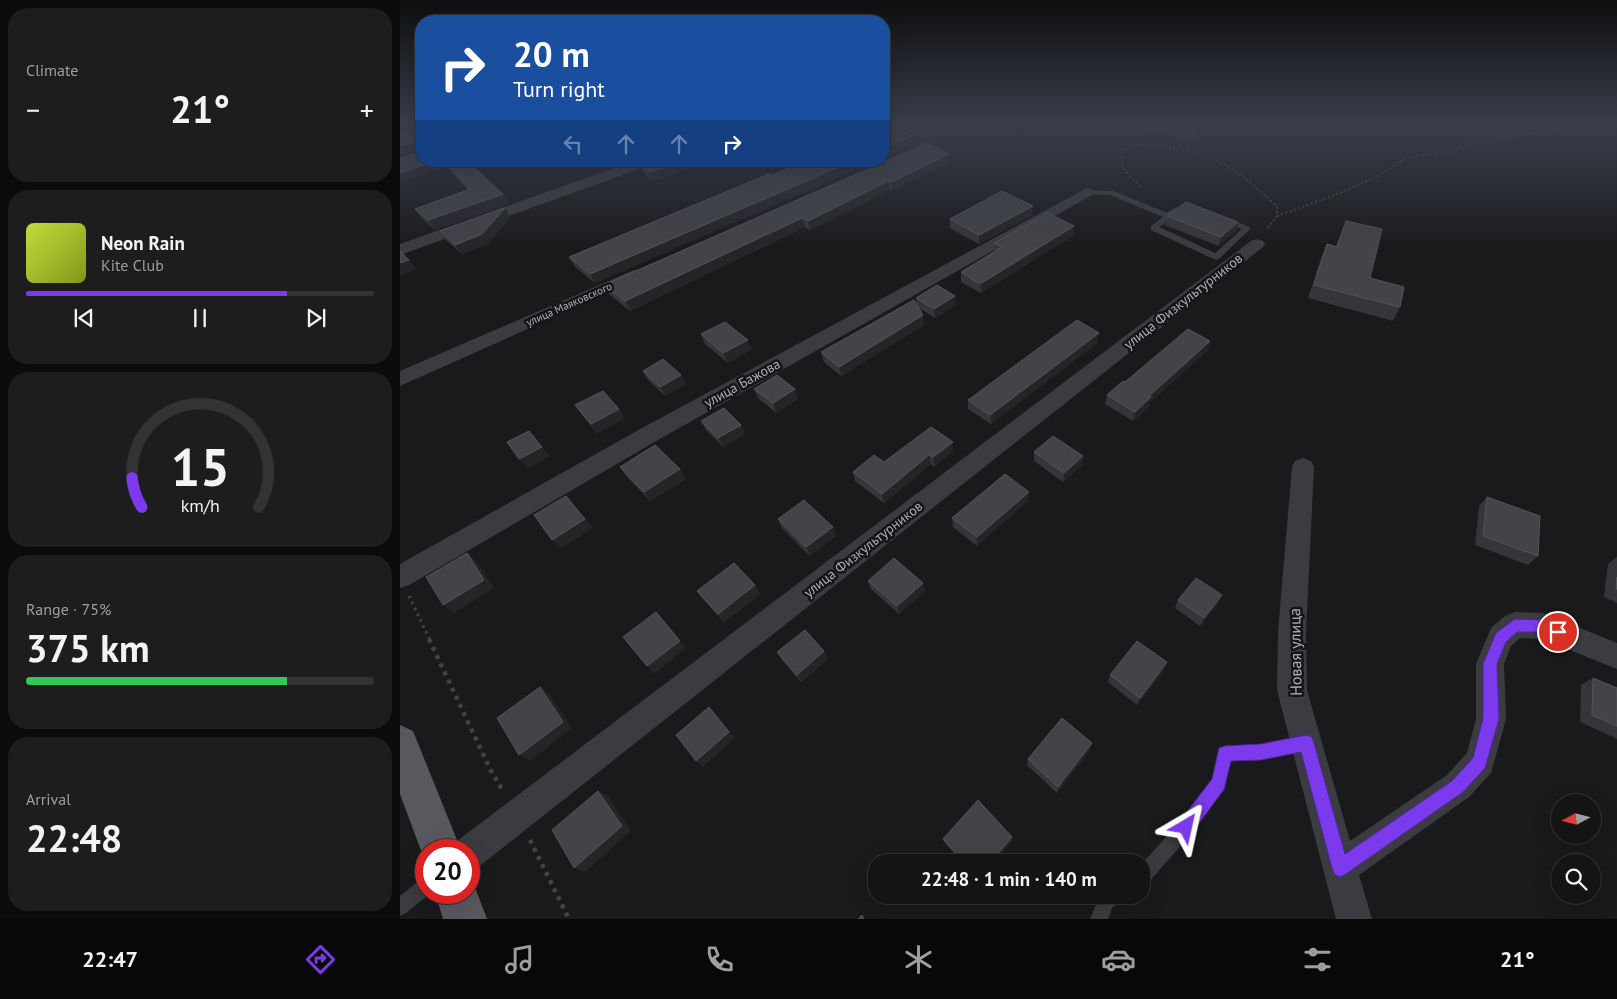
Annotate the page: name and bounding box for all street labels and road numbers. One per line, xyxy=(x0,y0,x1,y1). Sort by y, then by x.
street label: улица Физкультурников xyxy=(1120,249,1246,353)
street label: улица Маяковского xyxy=(524,279,614,329)
street label: улица Бажова xyxy=(701,355,783,411)
street label: улица Физкультурников xyxy=(800,497,926,601)
street label: Новая улица xyxy=(1284,608,1306,696)

